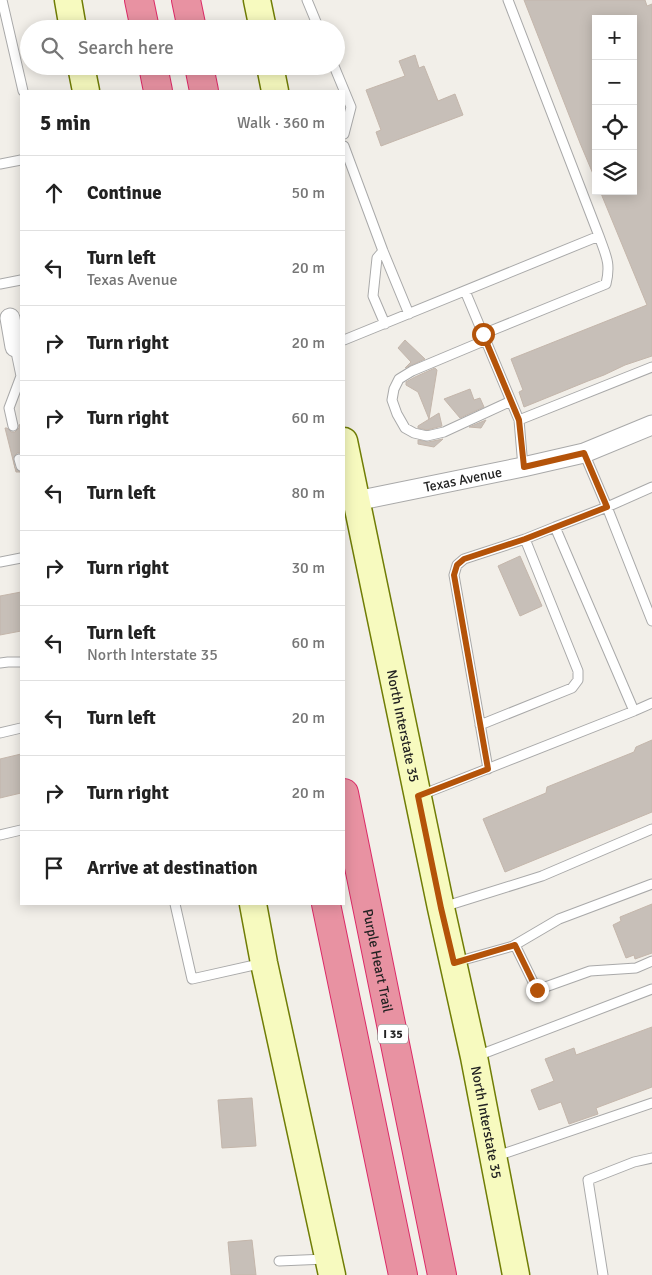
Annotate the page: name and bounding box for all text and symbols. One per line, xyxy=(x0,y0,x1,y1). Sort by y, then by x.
map controls xyxy=(592,15,637,195)
button: + xyxy=(592,15,637,60)
search box xyxy=(20,20,345,75)
icon: search xyxy=(38,34,66,62)
text: Search here xyxy=(78,36,174,60)
button: − xyxy=(592,60,637,105)
button: locate xyxy=(592,105,637,150)
text: 5 min xyxy=(40,110,91,136)
text: Walk · 360 m xyxy=(237,113,325,133)
button: layers xyxy=(592,150,637,195)
icon: ahead xyxy=(40,179,68,207)
text: Continue xyxy=(87,181,162,205)
text: 50 m xyxy=(291,183,325,203)
text: Turn left xyxy=(87,246,156,270)
icon: left xyxy=(40,254,68,282)
text: 20 m xyxy=(291,258,325,278)
text: Texas Avenue xyxy=(87,270,178,290)
route start xyxy=(472,323,495,346)
icon: right xyxy=(40,329,68,357)
text: Turn right xyxy=(87,331,169,355)
text: 20 m xyxy=(291,333,325,353)
icon: right xyxy=(40,404,68,432)
text: Turn right xyxy=(87,406,169,430)
text: 60 m xyxy=(291,408,325,428)
street label: Texas Avenue xyxy=(422,464,503,496)
icon: left xyxy=(40,479,68,507)
text: Turn left xyxy=(87,481,156,505)
text: 80 m xyxy=(291,483,325,503)
icon: right xyxy=(40,554,68,582)
text: Turn right xyxy=(87,556,169,580)
text: 30 m xyxy=(291,558,325,578)
text: Turn left xyxy=(87,621,156,645)
icon: left xyxy=(40,629,68,657)
text: 60 m xyxy=(291,633,325,653)
text: North Interstate 35 xyxy=(87,645,218,665)
street label: North Interstate 35 xyxy=(383,668,423,784)
icon: left xyxy=(40,704,68,732)
text: Turn left xyxy=(87,706,156,730)
text: 20 m xyxy=(291,708,325,728)
icon: right xyxy=(40,779,68,807)
text: Turn right xyxy=(87,781,169,805)
text: 20 m xyxy=(291,783,325,803)
icon: arrive xyxy=(40,854,68,882)
text: Arrive at destination xyxy=(87,856,258,880)
street label: Purple Heart Trail xyxy=(359,907,396,1014)
route end xyxy=(526,979,549,1002)
road number: I 35 xyxy=(378,1024,408,1044)
street label: North Interstate 35 xyxy=(467,1064,505,1180)

